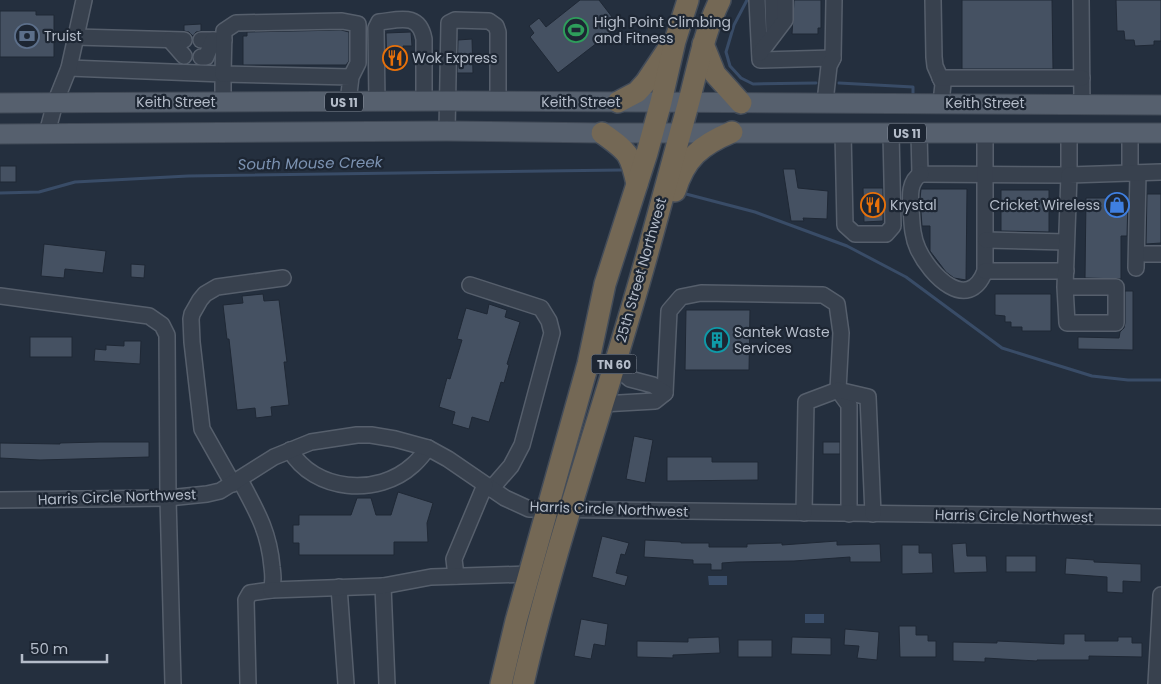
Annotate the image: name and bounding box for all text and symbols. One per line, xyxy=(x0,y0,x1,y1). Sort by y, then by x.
place label: High Point Climbing and Fitness xyxy=(594,12,731,48)
sports icon: High Point Climbing and Fitness xyxy=(563,17,589,43)
bank icon: Truist xyxy=(14,23,40,49)
place label: Truist xyxy=(44,26,82,46)
restaurant icon: Wok Express xyxy=(382,45,408,71)
place label: Wok Express xyxy=(412,48,497,68)
street label: Keith Street xyxy=(136,92,216,112)
road number: US 11 xyxy=(325,92,363,111)
street label: Keith Street xyxy=(541,92,621,112)
street label: Keith Street xyxy=(945,93,1025,113)
road number: US 11 xyxy=(888,124,926,142)
water label: South Mouse Creek xyxy=(237,151,384,175)
restaurant icon: Krystal xyxy=(860,192,886,218)
shop icon: Cricket Wireless xyxy=(1104,192,1130,218)
street label: 25th Street Northwest xyxy=(611,195,671,345)
place label: Krystal xyxy=(890,195,937,215)
place label: Cricket Wireless xyxy=(990,195,1100,215)
place label: Santek Waste Services xyxy=(734,322,830,358)
building icon: Santek Waste Services xyxy=(704,327,730,353)
road number: TN 60 xyxy=(592,354,636,374)
street label: Harris Circle Northwest xyxy=(37,484,197,510)
street label: Harris Circle Northwest xyxy=(529,496,689,522)
street label: Harris Circle Northwest xyxy=(935,505,1093,527)
scale bar xyxy=(22,632,108,664)
text: 50 m xyxy=(30,638,68,659)

